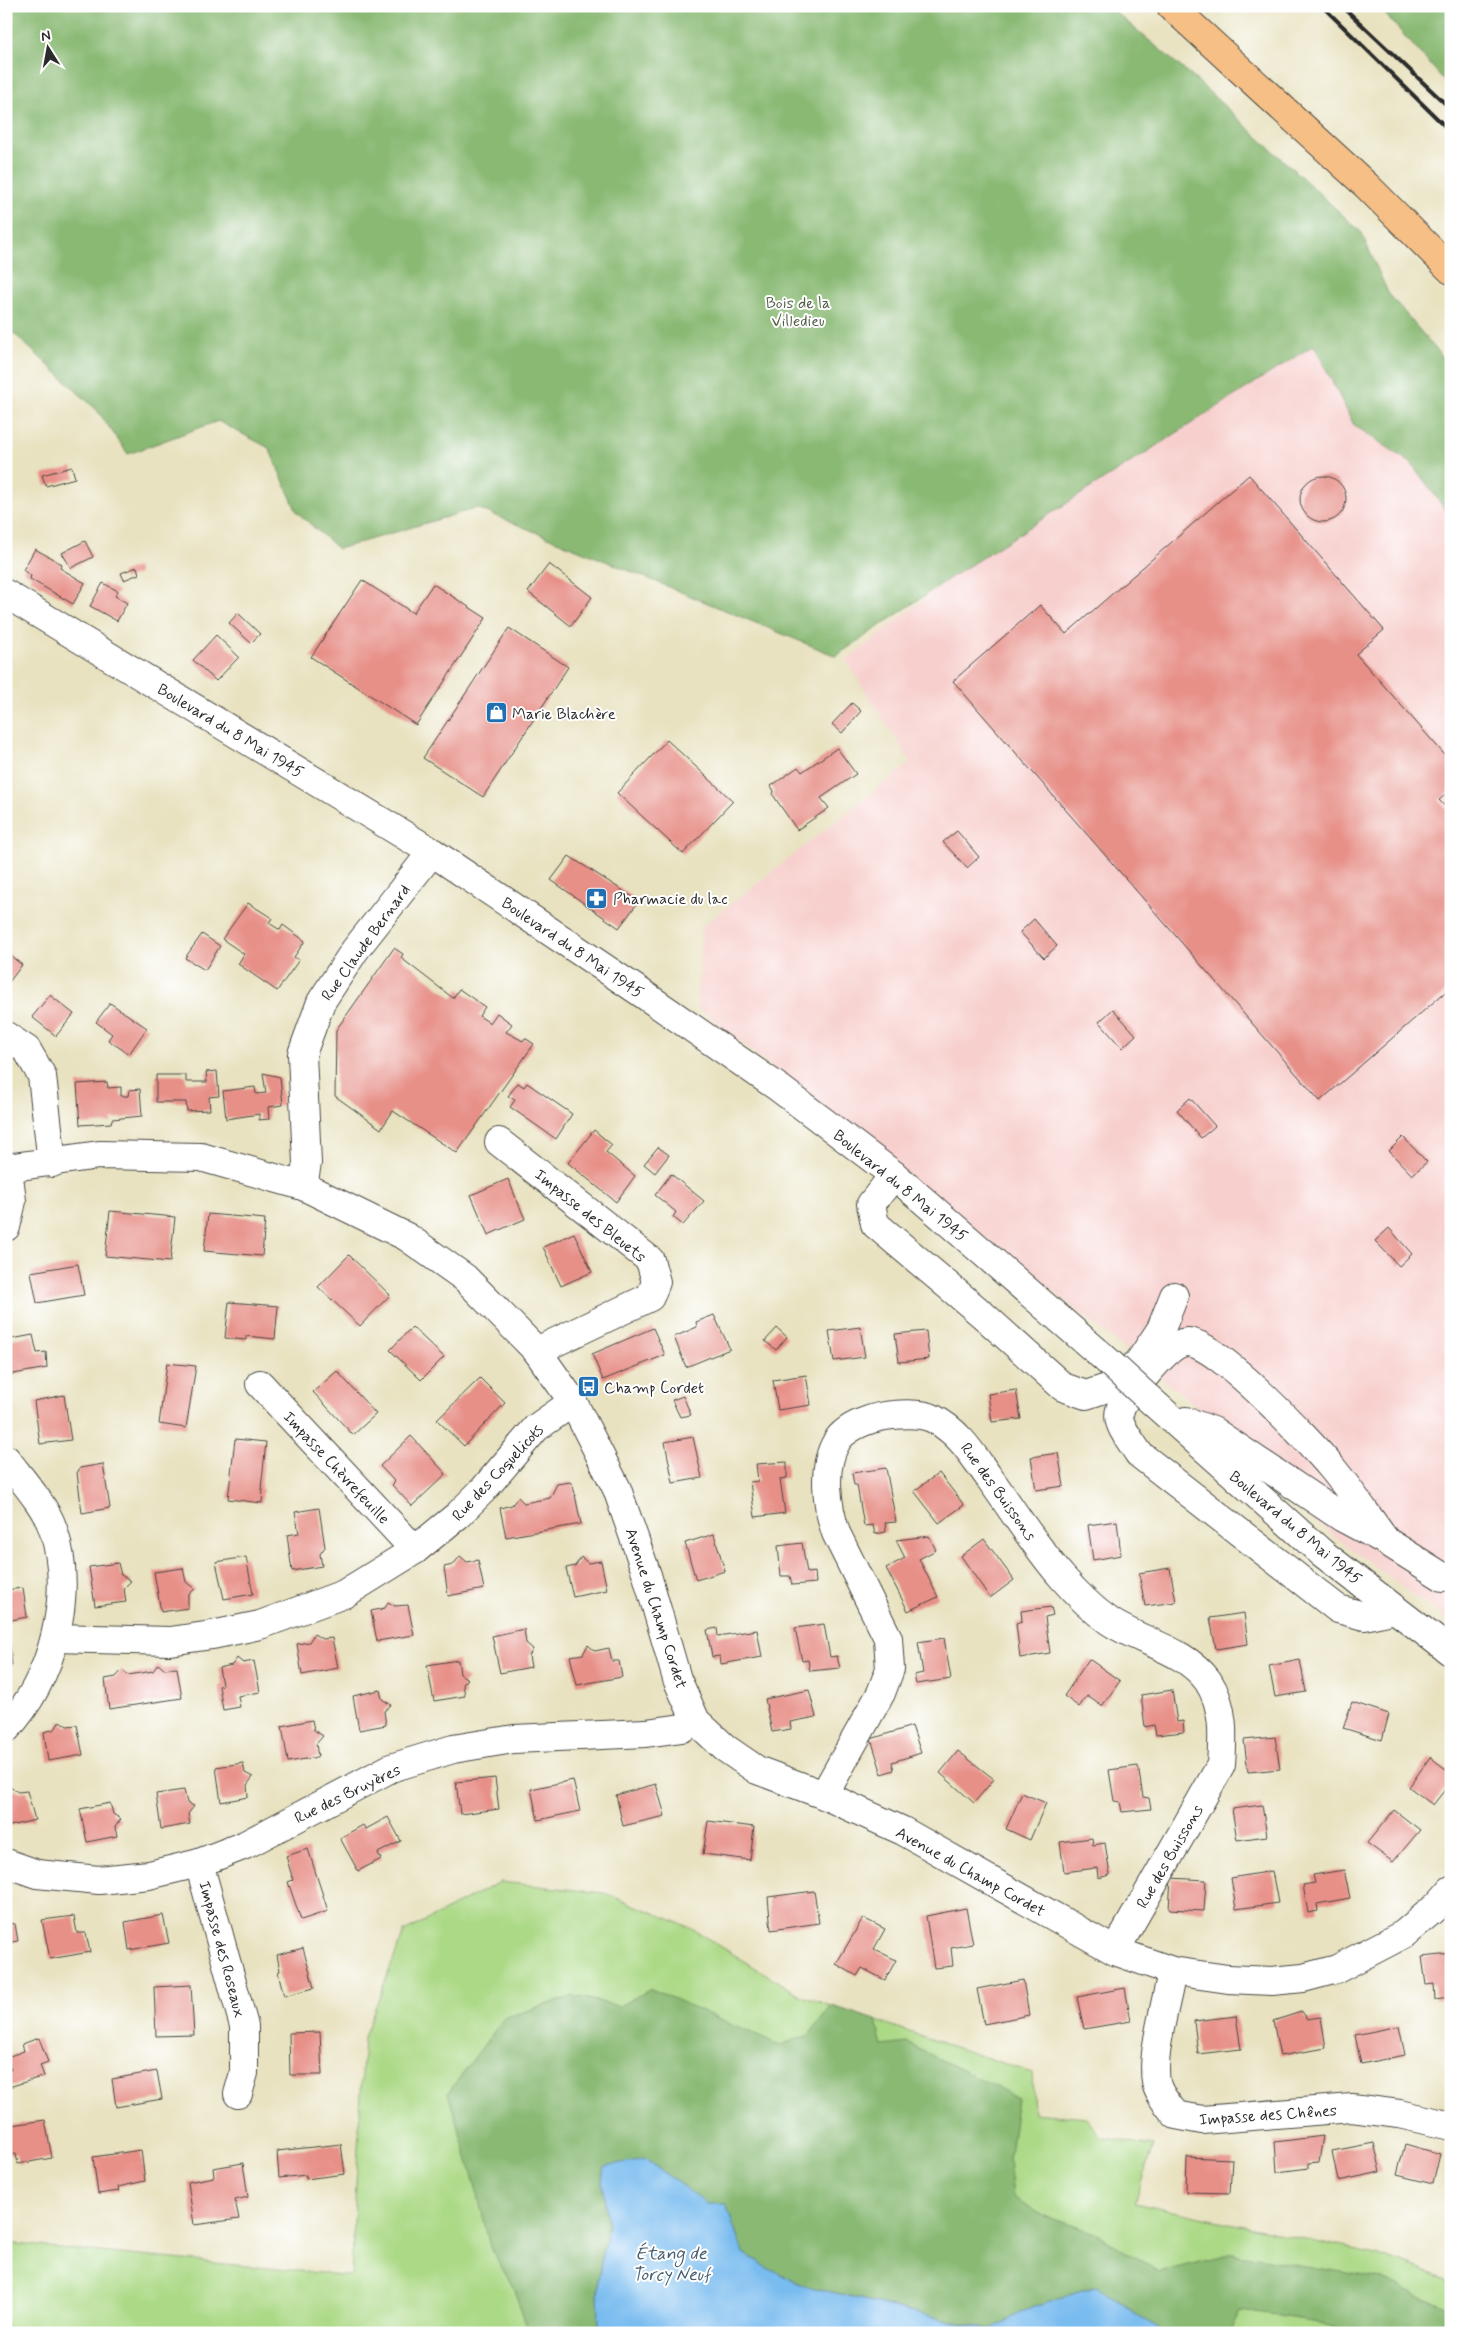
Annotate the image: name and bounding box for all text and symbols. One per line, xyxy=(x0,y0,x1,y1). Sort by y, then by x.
north arrow xyxy=(22,22,72,72)
text: N xyxy=(39,26,52,46)
park label: Bois de la Villedieu xyxy=(766,293,830,332)
street label: Boulevard du 8 Mai 1945 xyxy=(153,679,307,783)
shop icon: Marie Blachère xyxy=(484,701,508,725)
place label: Marie Blachère xyxy=(512,704,616,725)
street label: Rue Claude Bernard xyxy=(317,880,416,1005)
pharmacy icon: Pharmacie du lac xyxy=(585,886,609,910)
place label: Pharmacie du lac xyxy=(613,889,727,910)
street label: Boulevard du 8 Mai 1945 xyxy=(497,893,647,1004)
street label: Boulevard du 8 Mai 1945 xyxy=(829,1125,972,1247)
street label: Impasse des Bleuets xyxy=(530,1165,650,1268)
bus stop icon: Champ Cordet xyxy=(576,1375,600,1399)
place label: Champ Cordet xyxy=(604,1378,704,1399)
street label: Impasse Chèvrefeuille xyxy=(278,1407,394,1529)
street label: Rue des Coquelicots xyxy=(448,1420,549,1526)
street label: Rue des Buissons xyxy=(955,1439,1040,1545)
street label: Boulevard du 8 Mai 1945 xyxy=(1224,1466,1366,1590)
street label: Avenue du Champ Cordet xyxy=(620,1526,692,1692)
street label: Rue des Bruyères xyxy=(291,1760,404,1829)
street label: Rue des Buissons xyxy=(1132,1801,1208,1912)
street label: Avenue du Champ Cordet xyxy=(892,1822,1049,1922)
street label: Impasse des Roseaux xyxy=(193,1879,250,2020)
street label: Impasse des Chênes xyxy=(1199,2100,1338,2131)
water label: Étang de Torcy Neuf xyxy=(632,2242,712,2287)

